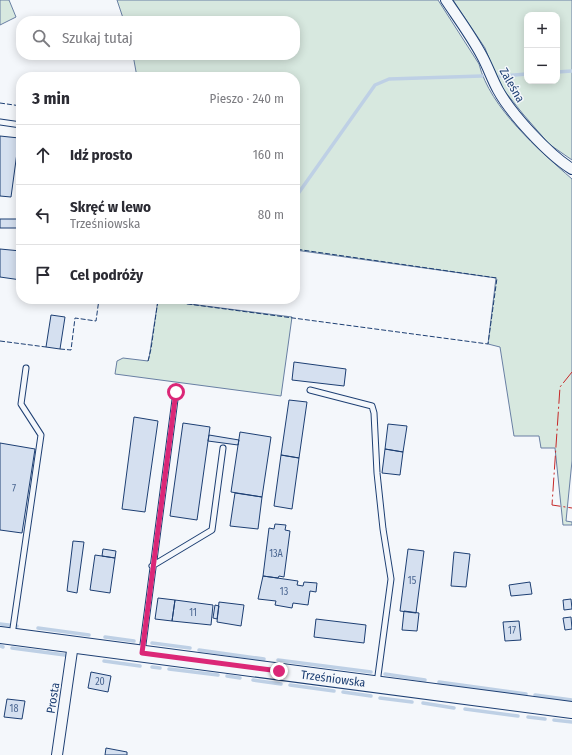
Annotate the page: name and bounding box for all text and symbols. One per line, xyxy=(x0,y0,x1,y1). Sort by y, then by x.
map controls xyxy=(524,12,560,84)
button: + xyxy=(524,12,560,48)
search box xyxy=(16,16,300,60)
icon: search xyxy=(30,27,52,49)
text: Szukaj tutaj xyxy=(62,29,133,47)
button: − xyxy=(524,48,560,84)
street label: Zaleśna xyxy=(497,65,528,105)
text: 3 min xyxy=(32,88,70,109)
text: Pieszo · 240 m xyxy=(210,91,284,106)
icon: ahead xyxy=(32,144,54,166)
text: Idź prosto xyxy=(70,146,132,164)
text: 160 m xyxy=(253,147,284,162)
text: Skręć w lewo xyxy=(70,198,151,216)
icon: left xyxy=(32,204,54,226)
text: 80 m xyxy=(258,207,284,222)
text: Trześniowska xyxy=(70,216,140,231)
icon: arrive xyxy=(32,264,54,286)
text: Cel podróży xyxy=(70,266,143,284)
route start xyxy=(167,383,185,401)
house number: 7 xyxy=(12,483,16,495)
house number: 13A xyxy=(269,548,284,560)
house number: 15 xyxy=(408,575,417,587)
house number: 13 xyxy=(280,586,289,598)
house number: 11 xyxy=(189,607,197,619)
house number: 17 xyxy=(508,625,516,637)
route end xyxy=(270,662,288,680)
street label: Trześniowska xyxy=(300,668,366,690)
house number: 20 xyxy=(95,676,105,688)
street label: Prosta xyxy=(44,681,62,714)
house number: 18 xyxy=(10,703,18,715)

